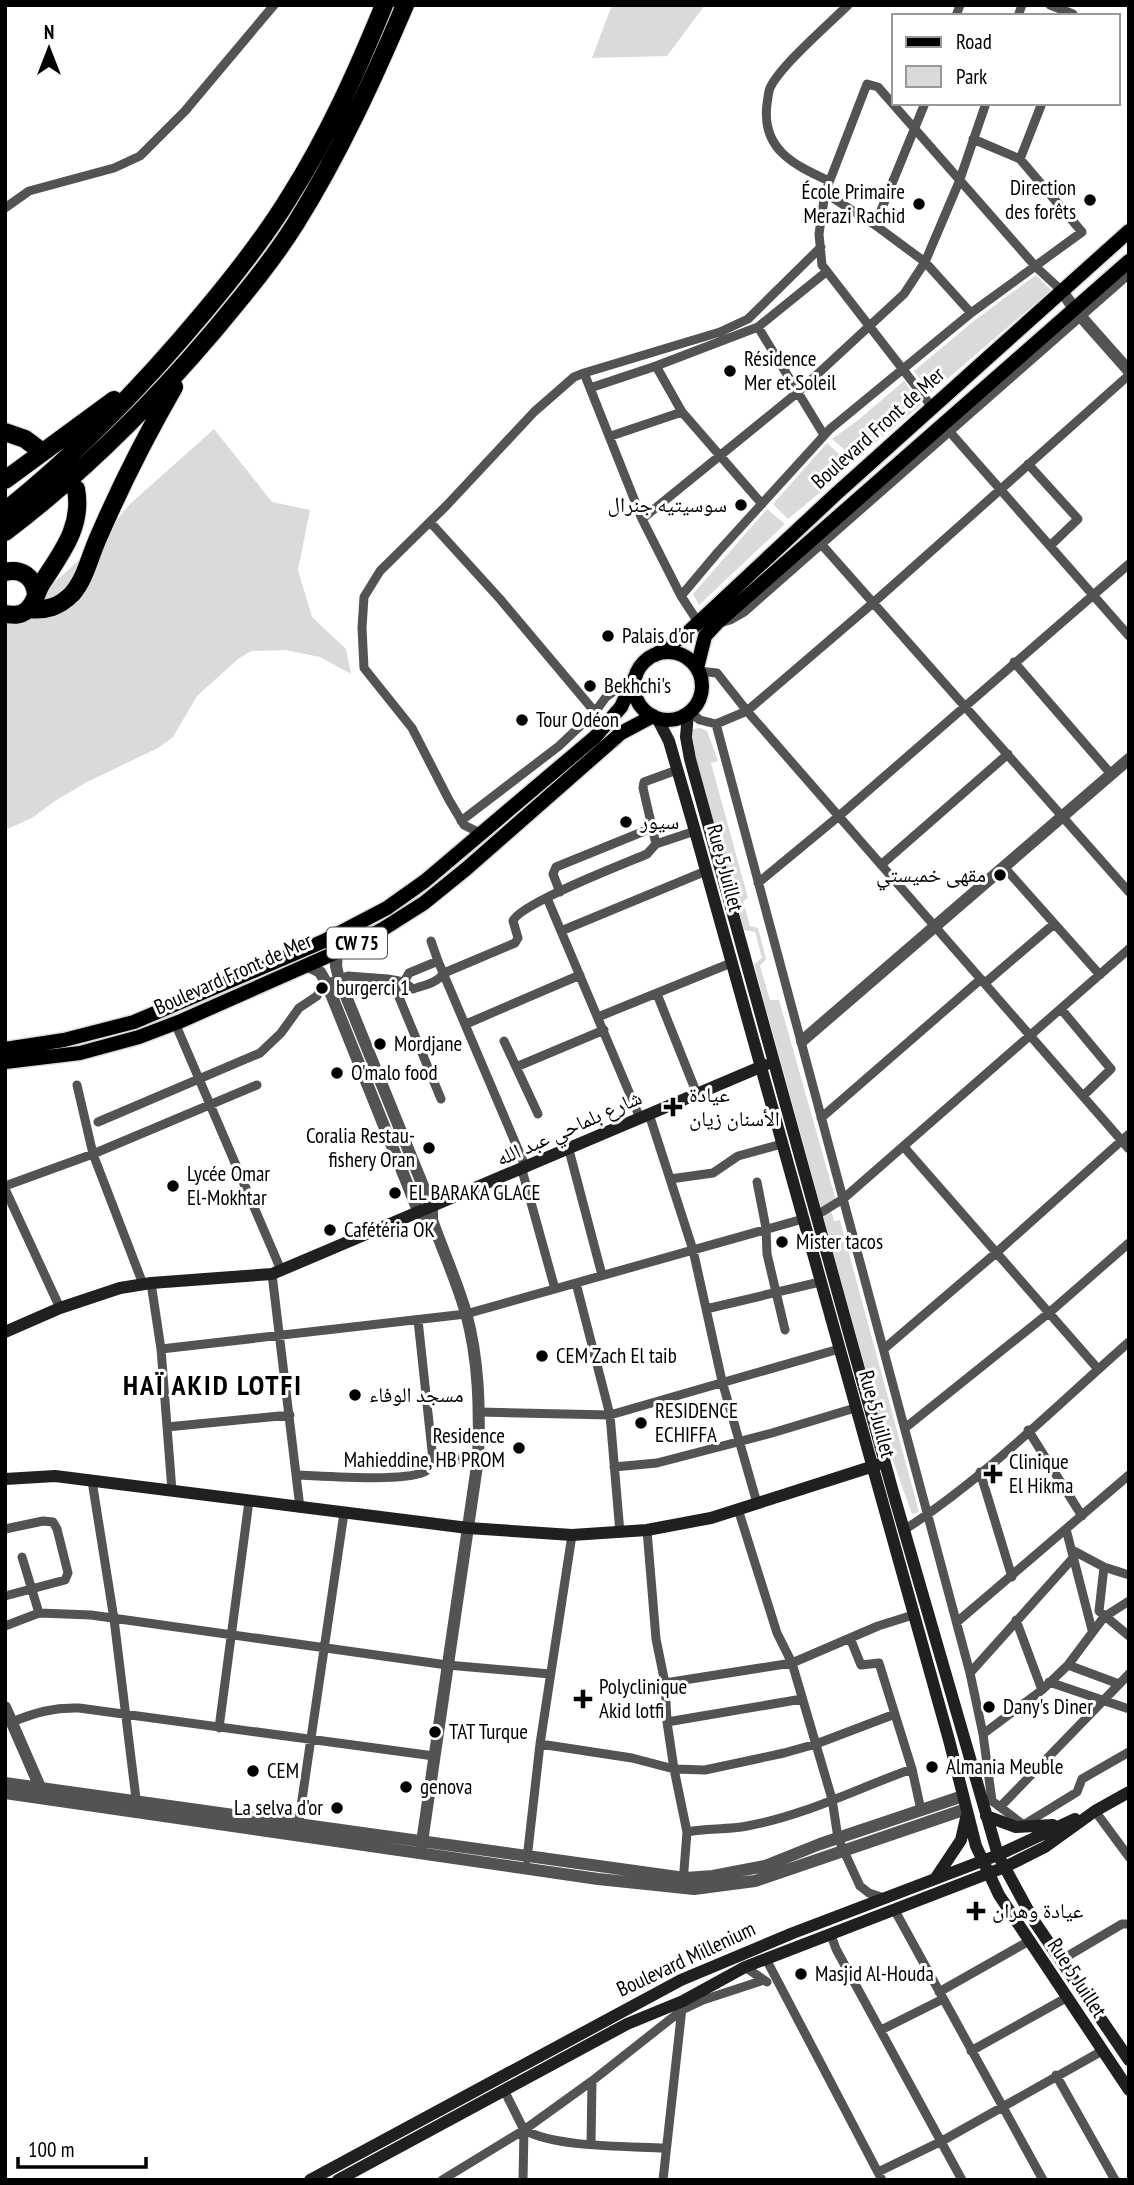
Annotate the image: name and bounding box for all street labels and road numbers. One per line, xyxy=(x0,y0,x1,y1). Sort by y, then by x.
street label: Boulevard Front de Mer xyxy=(805,361,950,495)
street label: Rue 5 Juillet xyxy=(701,821,750,915)
street label: Boulevard Front de Mer xyxy=(150,927,316,1020)
road number: CW 75 xyxy=(327,928,387,959)
street label: شارع بلماحي عبد الله xyxy=(492,1083,647,1175)
street label: Rue 5 Juillet xyxy=(853,1367,902,1461)
street label: Boulevard Millenium xyxy=(612,1915,760,2002)
street label: Rue 5 Juillet xyxy=(1042,1933,1113,2023)

